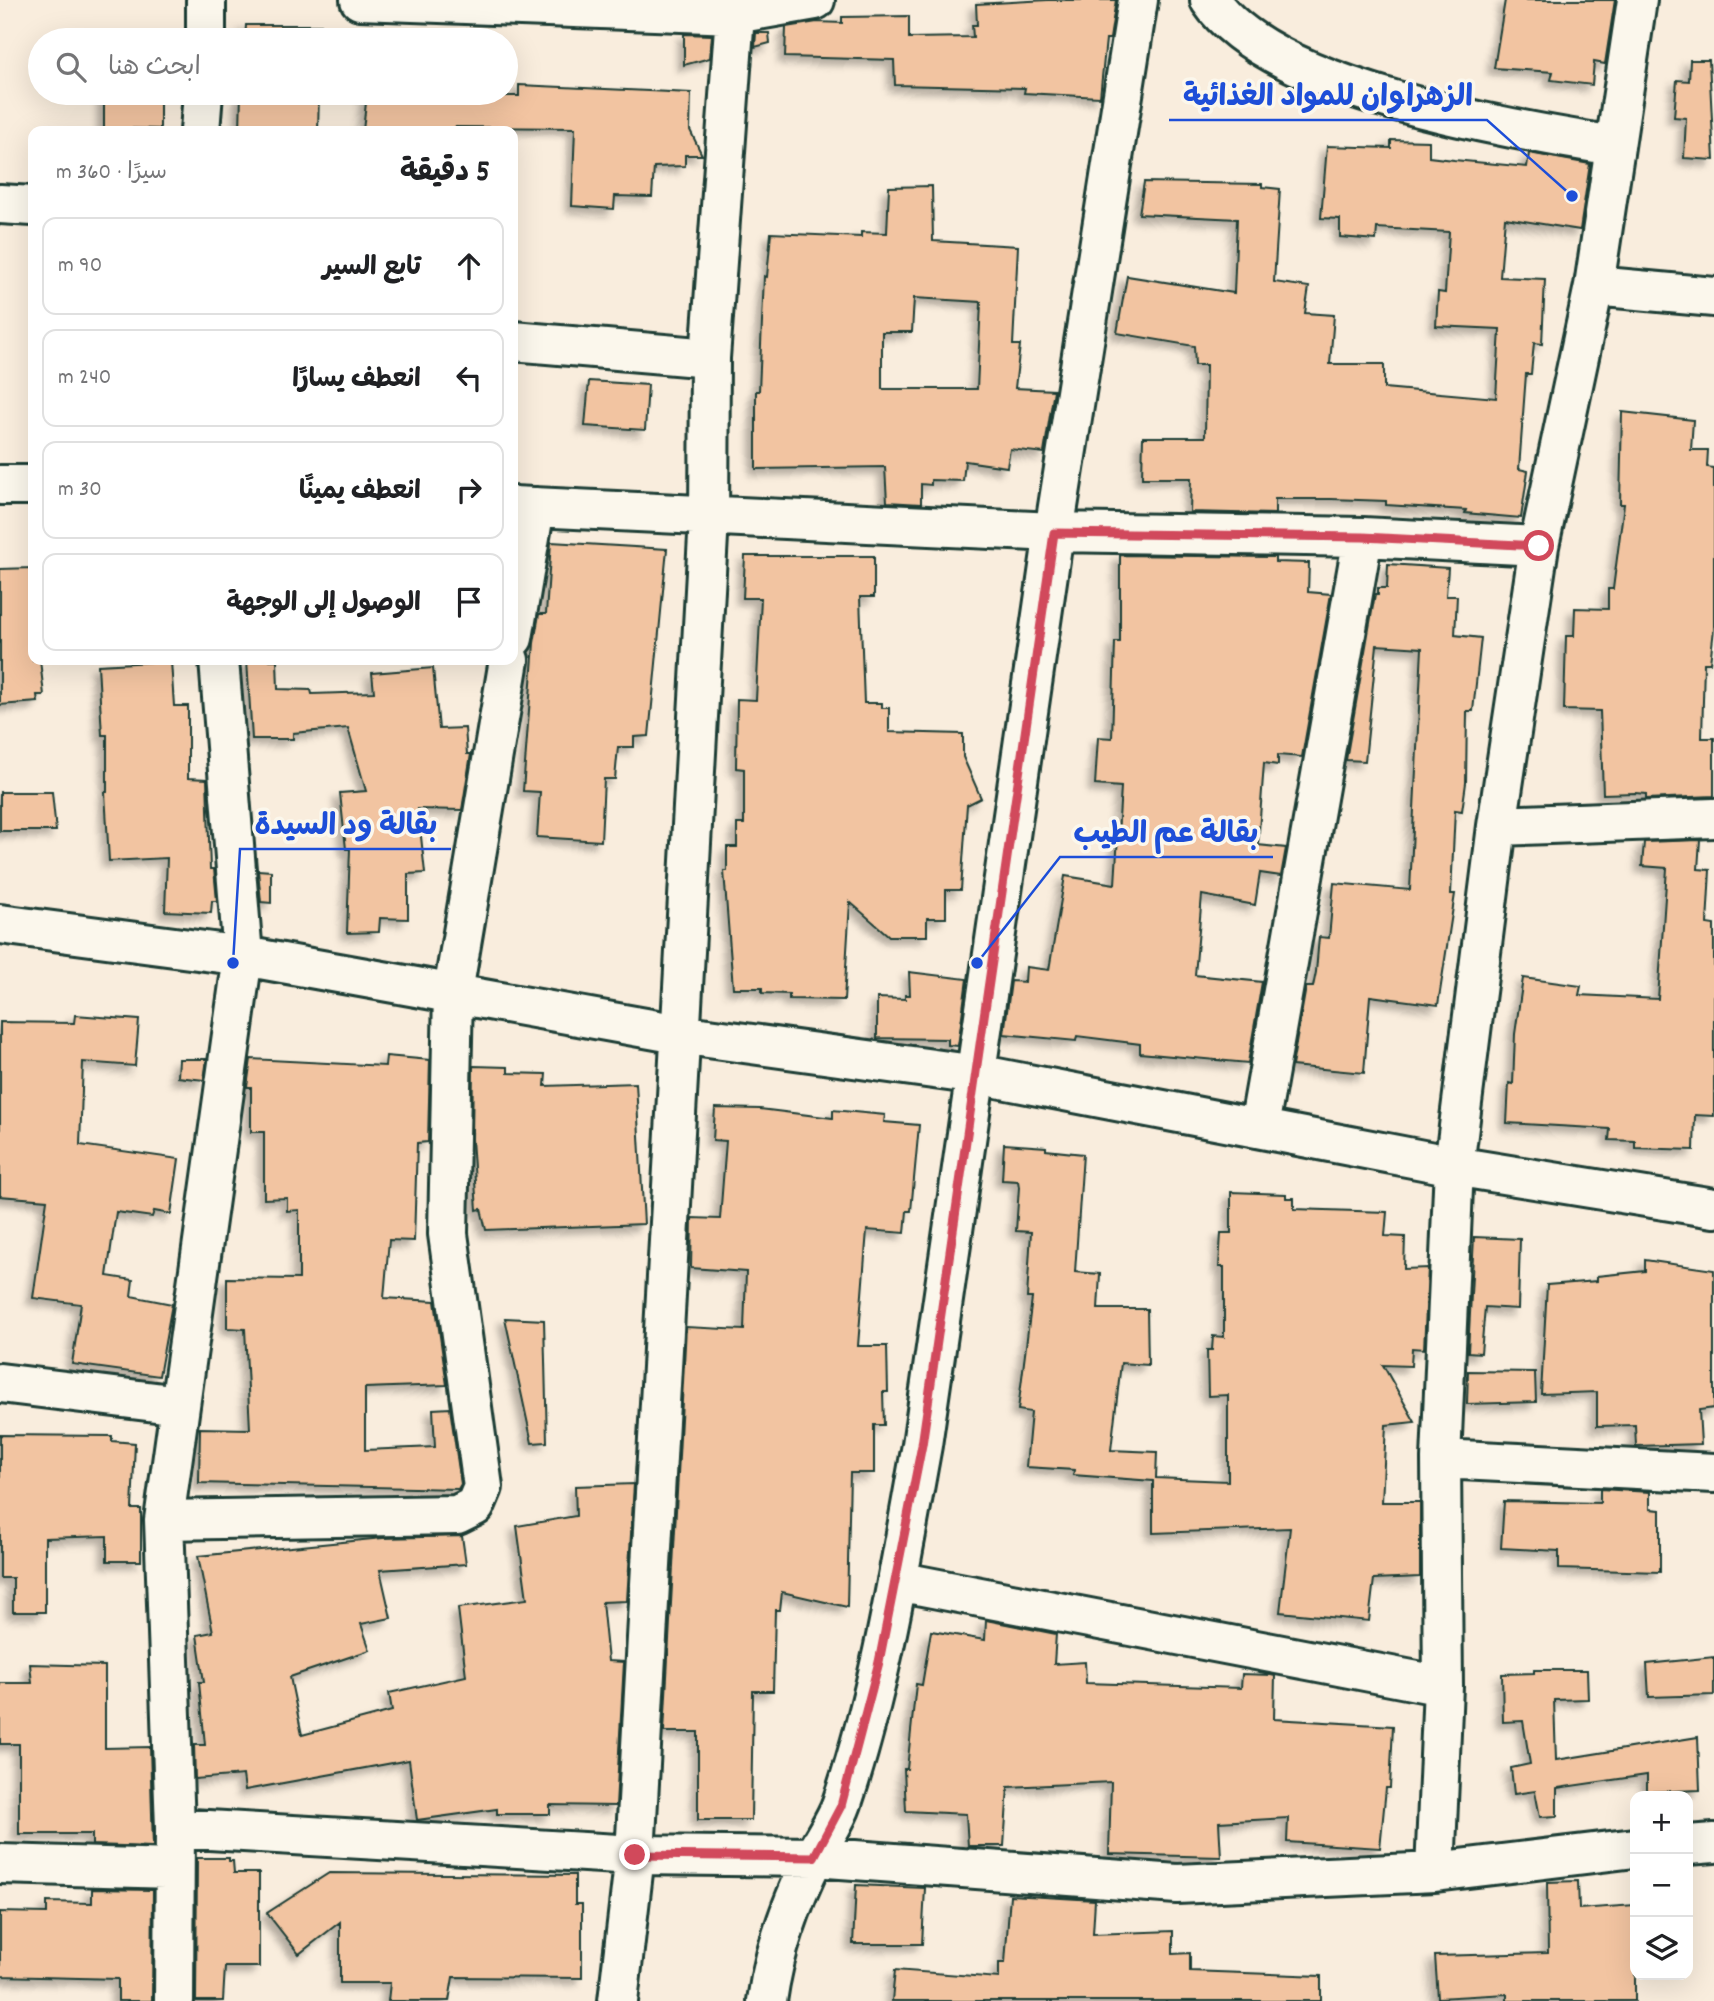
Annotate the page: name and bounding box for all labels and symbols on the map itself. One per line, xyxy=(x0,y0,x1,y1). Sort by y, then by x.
callout: الزهراوان للمواد الغذائية xyxy=(1169,69,1487,120)
text: الزهراوان للمواد الغذائية xyxy=(1183,78,1473,121)
route start xyxy=(1523,530,1554,561)
callout: بقالة ود السيدة xyxy=(240,798,451,849)
callout: بقالة عم الطيب xyxy=(1060,806,1273,857)
text: بقالة ود السيدة xyxy=(255,807,437,850)
text: بقالة عم الطيب xyxy=(1073,815,1259,858)
route end xyxy=(619,1839,650,1870)

